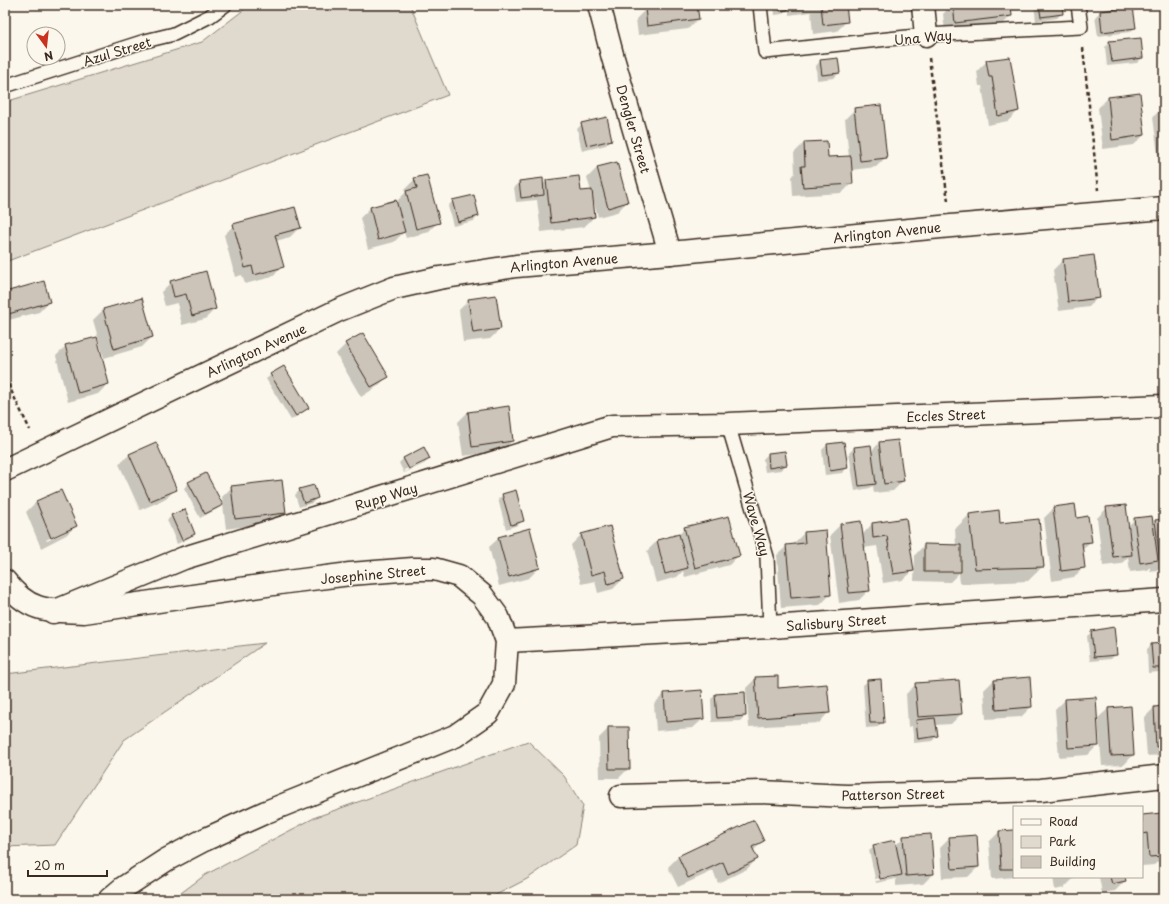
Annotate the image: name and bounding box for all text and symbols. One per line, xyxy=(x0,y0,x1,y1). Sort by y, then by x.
street label: Una Way xyxy=(893,25,953,49)
north arrow xyxy=(26,26,66,66)
street label: Azul Street xyxy=(81,32,153,70)
text: N xyxy=(42,47,55,66)
street label: Dengler Street xyxy=(612,82,656,176)
street label: Arlington Avenue xyxy=(832,217,942,247)
street label: Arlington Avenue xyxy=(509,248,619,276)
street label: Arlington Avenue xyxy=(203,319,309,381)
street label: Eccles Street xyxy=(906,404,986,426)
street label: Rupp Way xyxy=(352,477,420,515)
street label: Wave Way xyxy=(739,490,775,558)
street label: Josephine Street xyxy=(320,560,426,588)
street label: Salisbury Street xyxy=(785,609,887,635)
street label: Patterson Street xyxy=(841,784,945,804)
legend xyxy=(1013,806,1143,878)
text: Road xyxy=(1049,812,1078,830)
text: Park xyxy=(1049,832,1076,850)
scale bar xyxy=(28,852,107,878)
text: Building xyxy=(1049,852,1096,870)
text: 20 m xyxy=(34,856,65,874)

